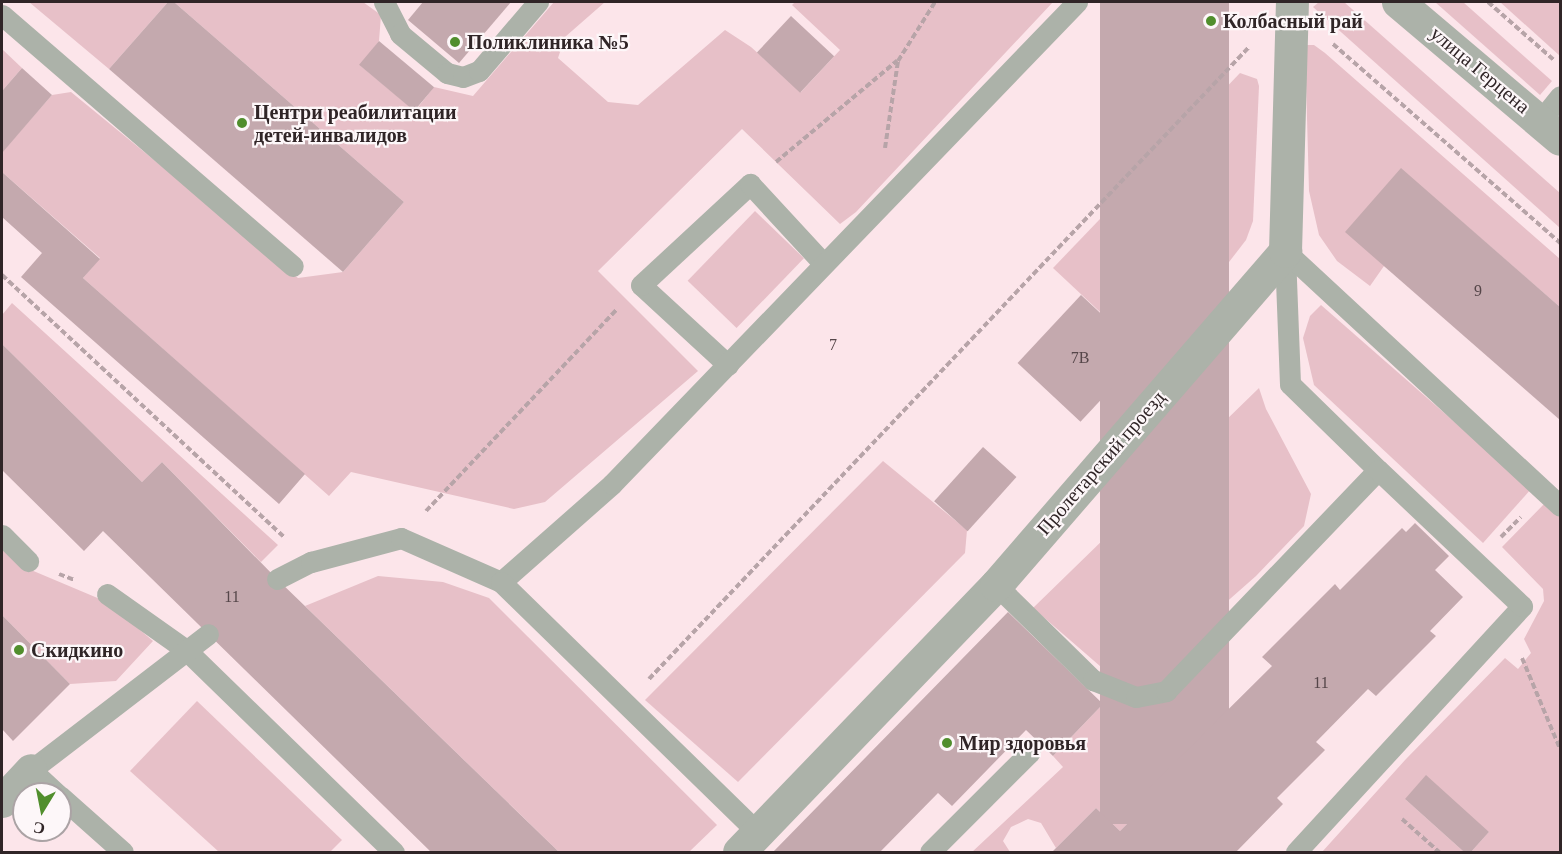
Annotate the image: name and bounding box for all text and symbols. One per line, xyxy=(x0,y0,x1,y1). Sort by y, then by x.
place label: Колбасный рай xyxy=(1223,9,1363,33)
marker: Колбасный рай xyxy=(1204,14,1218,28)
street label: улица Герцена xyxy=(1425,21,1535,119)
place label: Поликлиника №5 xyxy=(467,30,629,54)
marker: Поликлиника №5 xyxy=(448,35,462,49)
place label: Центри реабилитации детей-инвалидов xyxy=(254,100,457,147)
marker: Центри реабилитации детей-инвалидов xyxy=(235,116,249,130)
house number: 9 xyxy=(1474,281,1482,301)
house number: 7 xyxy=(829,335,837,355)
house number: 7В xyxy=(1071,348,1089,368)
street label: Пролетарский проезд xyxy=(1032,386,1170,540)
house number: 11 xyxy=(224,587,240,607)
place label: Скидкино xyxy=(31,638,123,662)
marker: Скидкино xyxy=(12,643,26,657)
house number: 11 xyxy=(1313,673,1329,693)
place label: Мир здоровья xyxy=(959,731,1086,755)
marker: Мир здоровья xyxy=(940,736,954,750)
north arrow xyxy=(12,782,72,842)
text: С xyxy=(32,819,46,838)

